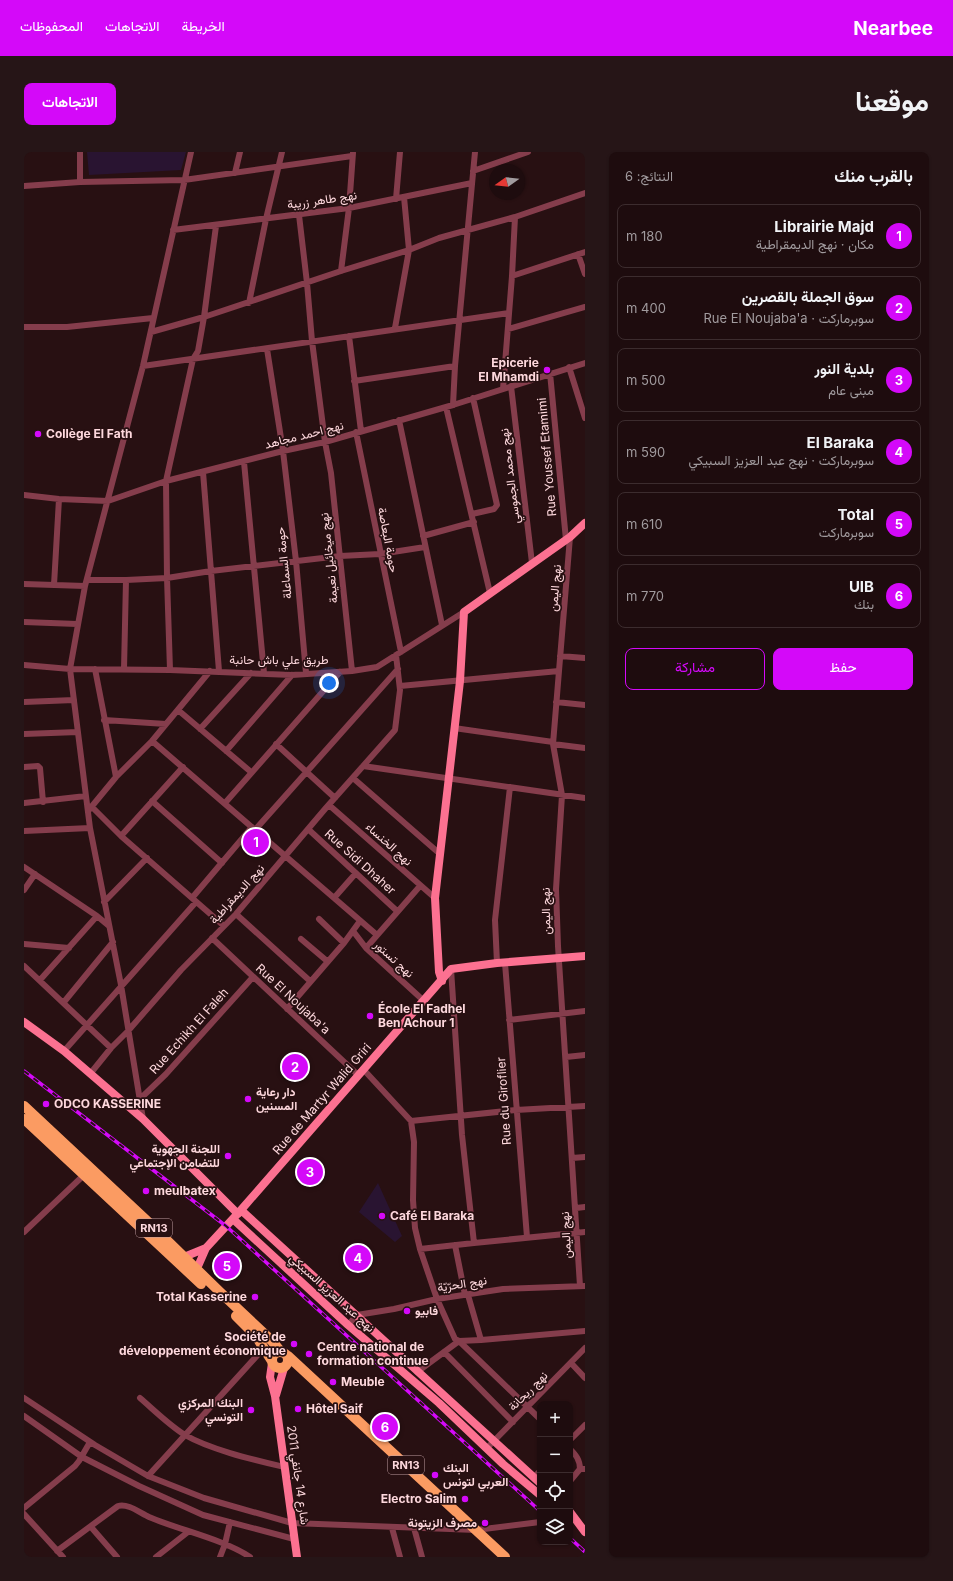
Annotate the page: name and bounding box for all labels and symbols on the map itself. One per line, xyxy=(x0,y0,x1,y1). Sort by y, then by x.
north arrow xyxy=(489,164,525,200)
street label: نهج طاهر زريبة xyxy=(286,187,358,214)
place label: Epicerie El Mhamdi xyxy=(478,355,539,384)
marker: Epicerie El Mhamdi xyxy=(542,365,552,375)
street label: Rue Youssef Etamimi xyxy=(534,397,559,517)
street label: نهج احمد مجاهد xyxy=(263,417,345,454)
place label: Collège El Fath xyxy=(46,426,133,441)
street label: نهج محمد الجموسي xyxy=(496,427,526,525)
marker: Collège El Fath xyxy=(33,429,43,439)
street label: حومة البعاصة xyxy=(374,506,402,574)
street label: نهج ميخائيل نعيمة xyxy=(316,512,343,604)
street label: حومة السماعلة xyxy=(272,526,296,600)
street label: نهج اليمن xyxy=(545,564,566,612)
street label: طريق علي باش حانبة xyxy=(229,652,329,670)
your location xyxy=(319,673,339,693)
street label: نهج الخنساء xyxy=(362,819,416,870)
street label: Rue Sidi Dhaher xyxy=(322,826,399,898)
pin: 1 xyxy=(243,827,269,857)
street label: نهج الديمقراطية xyxy=(206,861,269,928)
street label: نهج اليمن xyxy=(538,887,555,935)
street label: نهج تستور xyxy=(369,936,417,982)
street label: Rue El Noujaba'a xyxy=(253,960,334,1037)
street label: Rue Echikh El Faleh xyxy=(146,985,231,1077)
place label: École El Fadhel Ben Achour 1 xyxy=(378,1001,466,1030)
marker: École El Fadhel Ben Achour 1 xyxy=(365,1011,375,1021)
street label: Rue de Martyr Walid Griri xyxy=(269,1040,374,1157)
pin: 2 xyxy=(282,1052,308,1082)
street label: Rue du Giroflier xyxy=(493,1056,514,1146)
place label: دار رعاية المسنين xyxy=(256,1084,297,1113)
marker: دار رعاية المسنين xyxy=(243,1094,253,1104)
place label: ODCO KASSERINE xyxy=(54,1096,161,1111)
marker: ODCO KASSERINE xyxy=(41,1099,51,1109)
place label: اللجنة الجهوية للتضامن الإجتماعي xyxy=(129,1141,220,1173)
marker: اللجنة الجهوية للتضامن الإجتماعي xyxy=(223,1151,233,1161)
pin: 3 xyxy=(297,1157,323,1187)
place label: meulbatex xyxy=(154,1183,216,1198)
marker: meulbatex xyxy=(141,1186,151,1196)
place label: Café El Baraka xyxy=(390,1208,474,1223)
marker: Café El Baraka xyxy=(377,1211,387,1221)
street label: نهج اليمن xyxy=(557,1211,576,1259)
road number: RN13 xyxy=(136,1219,172,1237)
pin: 4 xyxy=(345,1243,371,1273)
street label: نهج عبد العزيز السبيكي xyxy=(284,1250,378,1337)
pin: 5 xyxy=(214,1251,240,1281)
street label: نهج الحرّيّة xyxy=(436,1272,488,1297)
place label: Total Kasserine xyxy=(156,1289,247,1304)
marker: Total Kasserine xyxy=(250,1292,260,1302)
place label: فابيو xyxy=(415,1303,438,1319)
marker: فابيو xyxy=(402,1306,412,1316)
place label: Société de développement économique xyxy=(119,1329,286,1358)
marker: Société de développement économique xyxy=(289,1339,299,1349)
place label: Centre national de formation continue xyxy=(317,1339,429,1368)
marker: Centre national de formation continue xyxy=(304,1349,314,1359)
street label: نهج ريحانة xyxy=(505,1368,552,1415)
place label: Meuble xyxy=(341,1374,385,1389)
marker: Meuble xyxy=(328,1377,338,1387)
place label: البنك المركزي التونسي xyxy=(178,1395,243,1427)
place label: Hôtel Saif xyxy=(306,1401,363,1416)
marker: Hôtel Saif xyxy=(293,1404,303,1414)
marker: البنك المركزي التونسي xyxy=(246,1405,256,1415)
pin: 6 xyxy=(372,1412,398,1442)
street label: شارع 14 جانفي 2011 xyxy=(281,1424,313,1526)
road number: RN13 xyxy=(388,1456,424,1474)
place label: البنك العربي لتونس xyxy=(443,1460,508,1492)
marker: البنك العربي لتونس xyxy=(430,1470,440,1480)
place label: Electro Salim xyxy=(381,1491,457,1506)
marker: Electro Salim xyxy=(460,1494,470,1504)
place label: مصرف الزيتونة xyxy=(408,1515,477,1531)
marker: مصرف الزيتونة xyxy=(480,1518,490,1528)

